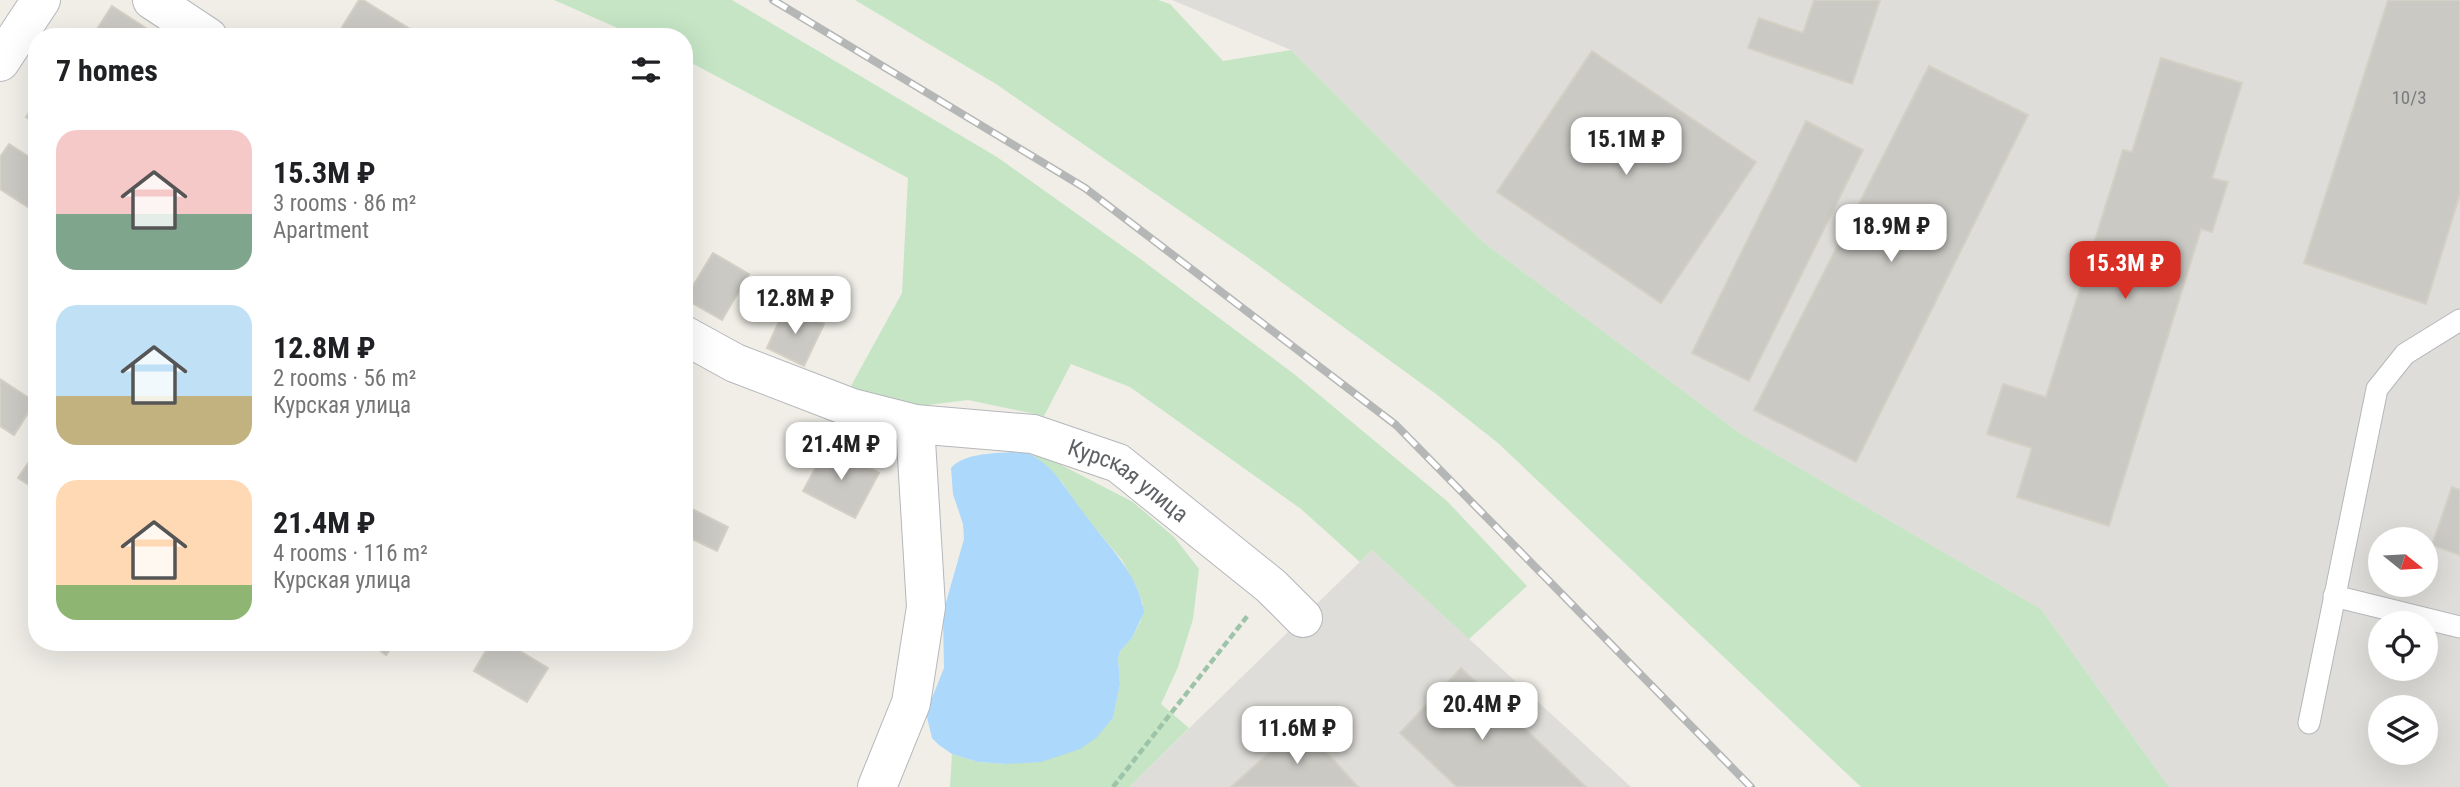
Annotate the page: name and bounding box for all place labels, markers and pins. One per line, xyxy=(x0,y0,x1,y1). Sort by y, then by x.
pin: 15.1M ₽ xyxy=(1561,118,1691,177)
pin: 18.9M ₽ xyxy=(1826,204,1956,264)
pin: 15.3M ₽ xyxy=(2060,242,2190,301)
pin: 12.8M ₽ xyxy=(730,276,860,336)
pin: 21.4M ₽ xyxy=(776,422,906,482)
pin: 20.4M ₽ xyxy=(1417,682,1547,742)
pin: 11.6M ₽ xyxy=(1232,706,1362,766)

